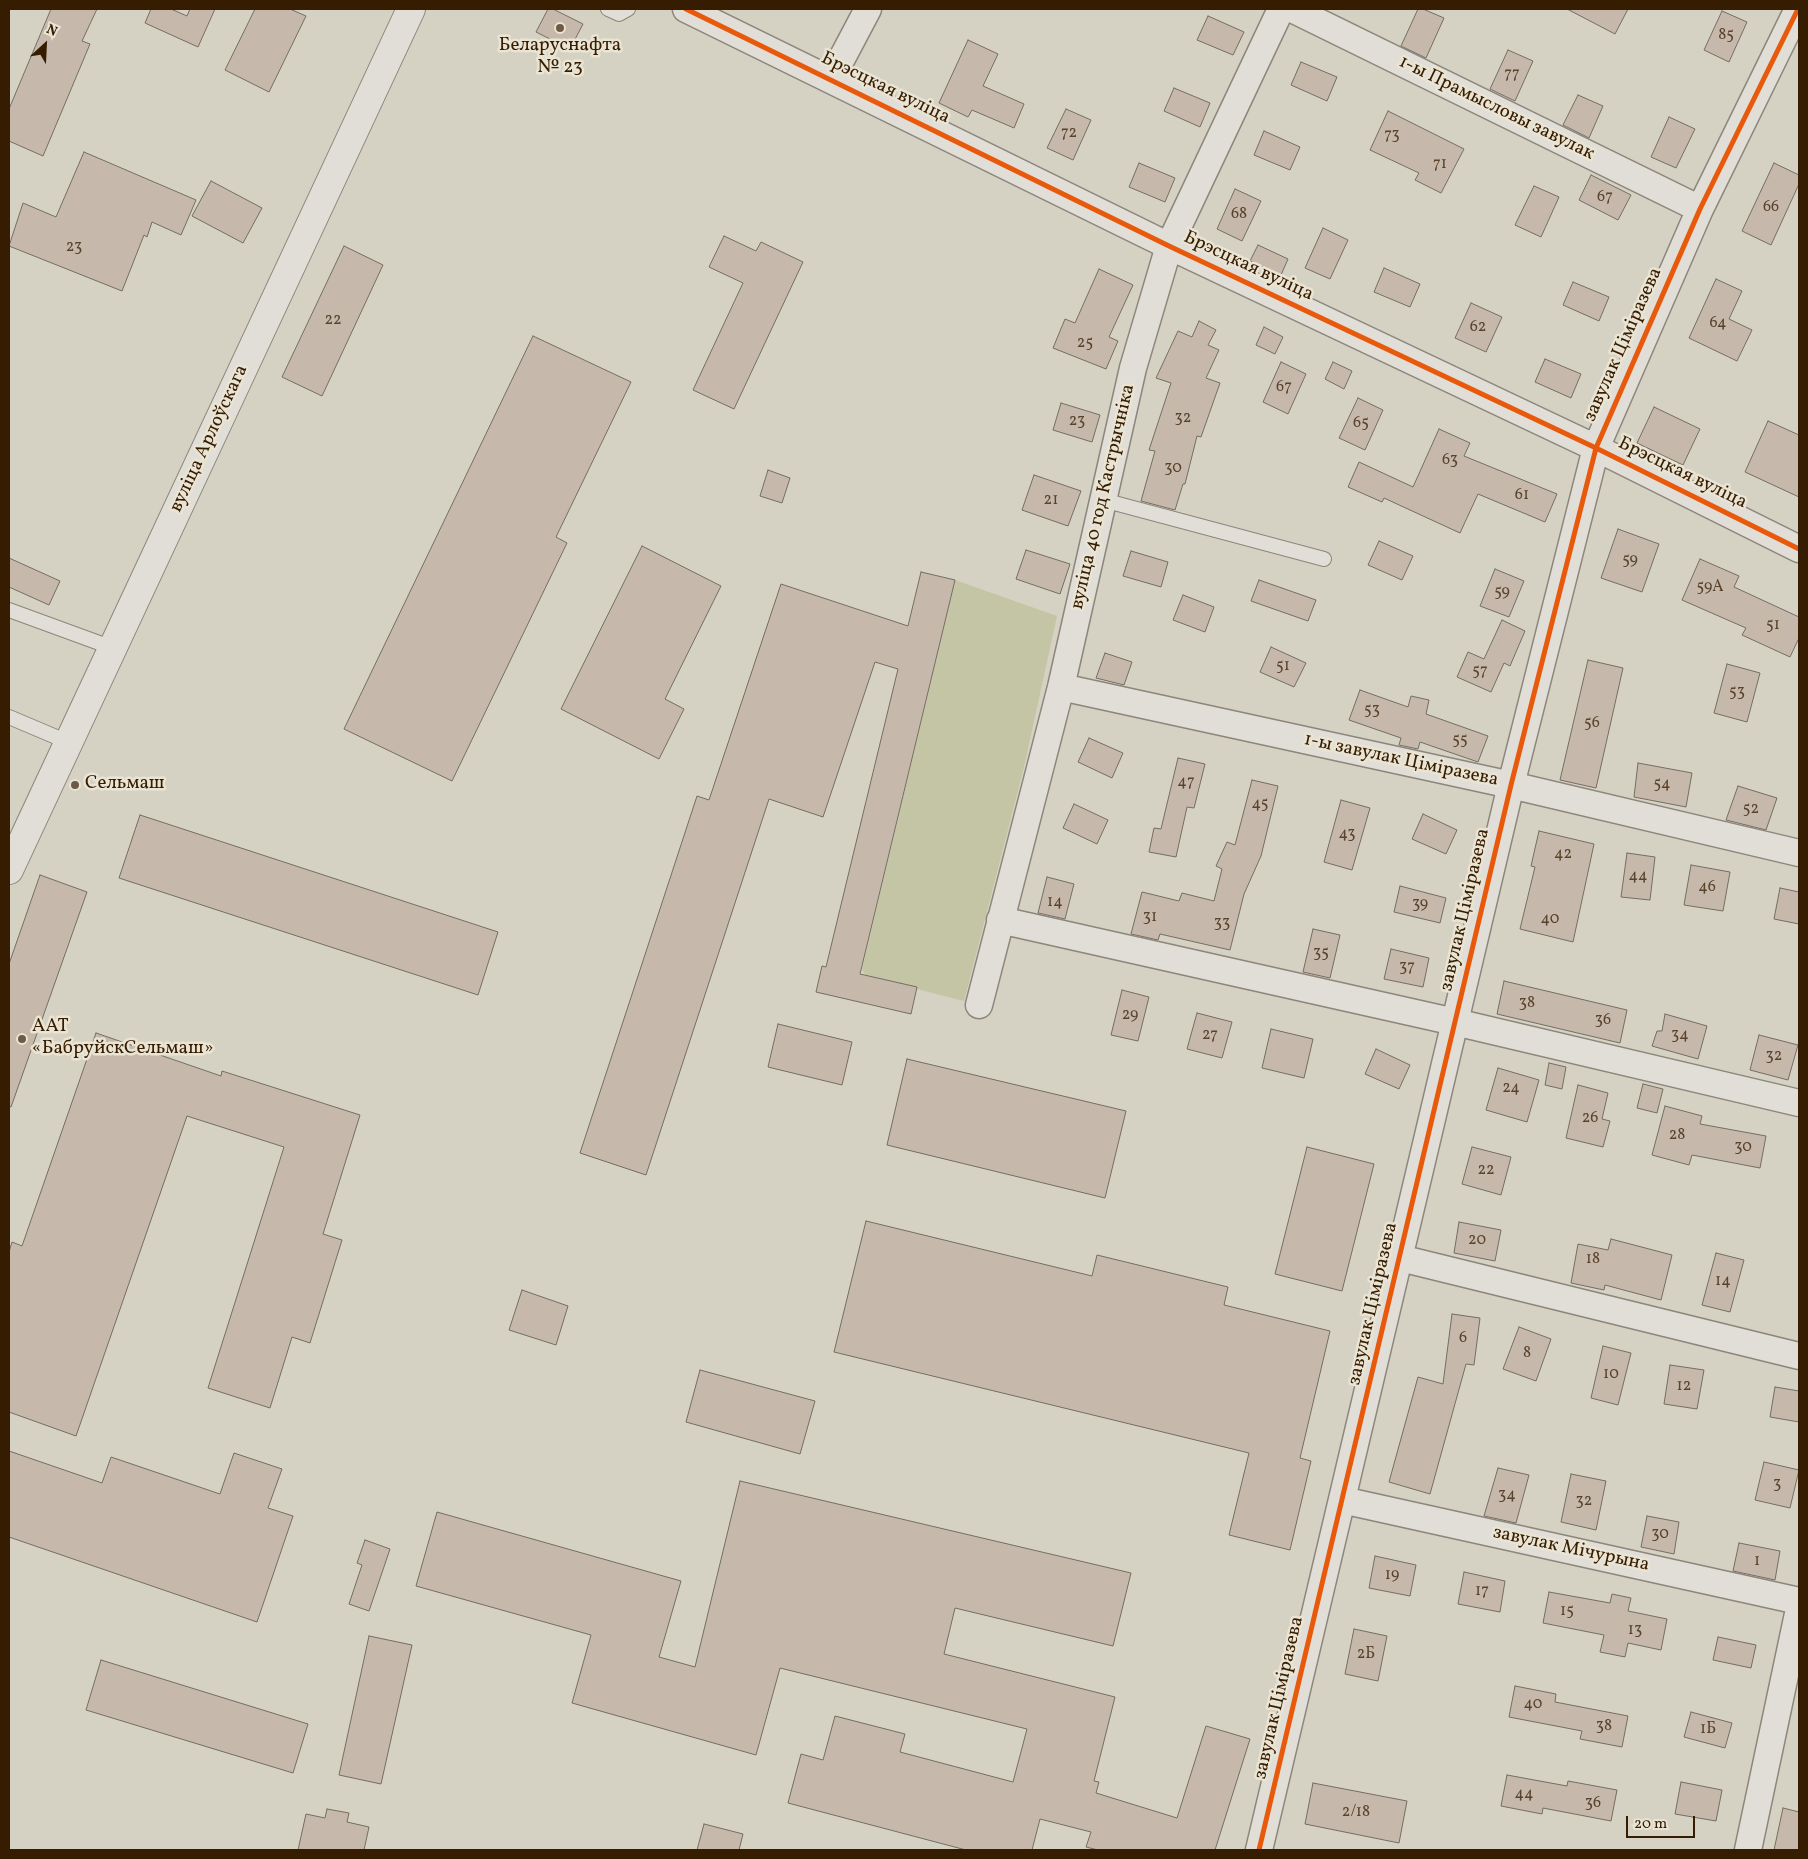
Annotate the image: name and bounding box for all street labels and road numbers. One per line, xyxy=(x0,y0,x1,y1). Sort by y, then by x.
street label: Брэсцкая вуліца xyxy=(817,48,953,130)
street label: 1-ы Прамысловы завулак xyxy=(1394,52,1598,166)
street label: Брэсцкая вуліца xyxy=(1179,227,1317,307)
street label: завулак Ціміразева xyxy=(1580,264,1668,426)
street label: вуліца Арлоўскага xyxy=(166,362,254,516)
street label: вуліца 40 год Кастрычніка xyxy=(1067,382,1141,612)
street label: Брэсцкая вуліца xyxy=(1614,433,1750,515)
street label: 1-ы завулак Ціміразева xyxy=(1302,729,1500,793)
street label: завулак Ціміразева xyxy=(1436,826,1496,994)
street label: завулак Ціміразева xyxy=(1344,1220,1404,1388)
street label: завулак Мічурына xyxy=(1491,1522,1651,1578)
street label: завулак Ціміразева xyxy=(1250,1614,1310,1782)

